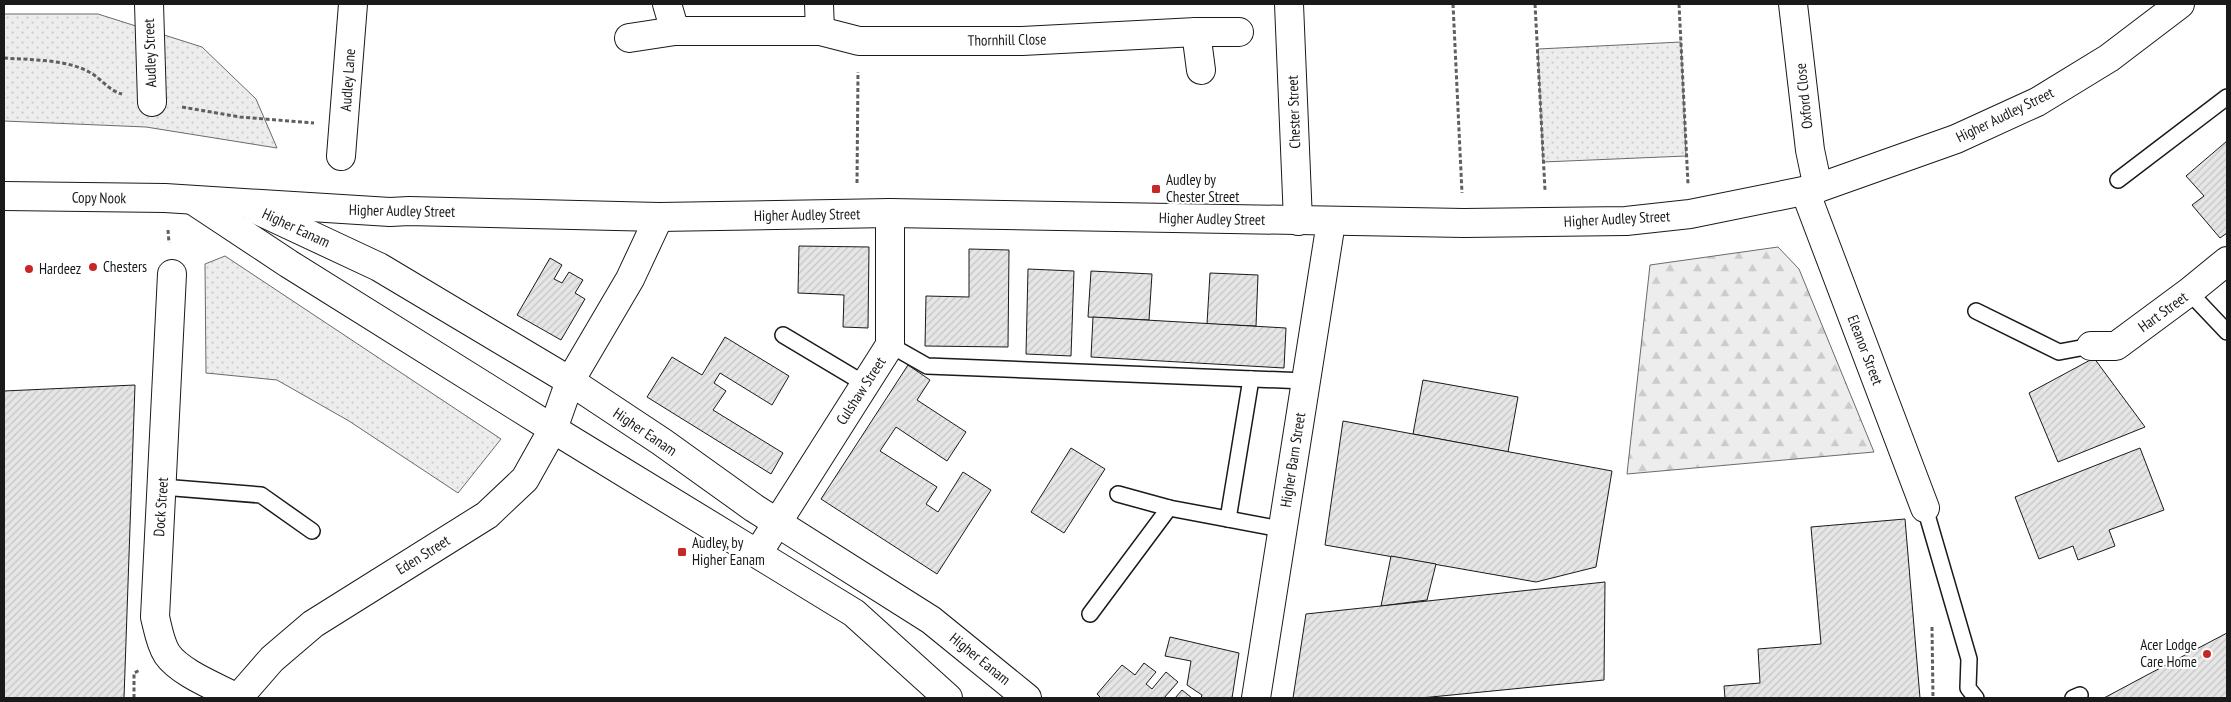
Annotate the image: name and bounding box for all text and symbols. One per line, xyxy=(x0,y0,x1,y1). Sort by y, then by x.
street label: Audley Street xyxy=(139,18,160,88)
street label: Thornhill Close xyxy=(968,29,1046,50)
street label: Audley Lane xyxy=(336,48,359,112)
street label: Oxford Close xyxy=(1791,62,1816,130)
street label: Chester Street xyxy=(1283,75,1304,149)
street label: Higher Audley Street xyxy=(1953,83,2057,146)
place label: Audley by Chester Street xyxy=(1166,170,1239,206)
marker: Audley by Chester Street xyxy=(1150,183,1162,195)
street label: Copy Nook xyxy=(72,188,127,207)
street label: Higher Audley Street xyxy=(349,200,455,221)
street label: Higher Eanam xyxy=(259,204,333,252)
street label: Higher Audley Street xyxy=(754,204,860,225)
street label: Higher Audley Street xyxy=(1563,206,1671,231)
street label: Higher Audley Street xyxy=(1159,208,1265,229)
place label: Chesters xyxy=(103,257,147,276)
place label: Hardeez xyxy=(39,259,81,278)
marker: Chesters xyxy=(87,261,99,273)
marker: Hardeez xyxy=(23,263,35,275)
street label: Hart Street xyxy=(2134,287,2191,336)
street label: Eleanor Street xyxy=(1843,312,1888,388)
street label: Culshaw Street xyxy=(832,353,890,428)
street label: Higher Eanam xyxy=(610,403,681,460)
street label: Higher Barn Street xyxy=(1276,411,1309,509)
street label: Dock Street xyxy=(149,477,172,537)
street label: Eden Street xyxy=(392,531,453,579)
place label: Audley, by Higher Eanam xyxy=(692,533,765,569)
marker: Audley, by Higher Eanam xyxy=(676,546,688,558)
street label: Higher Eanam xyxy=(946,628,1015,689)
place label: Acer Lodge Care Home xyxy=(2140,635,2197,671)
marker: Acer Lodge Care Home xyxy=(2201,648,2213,660)

